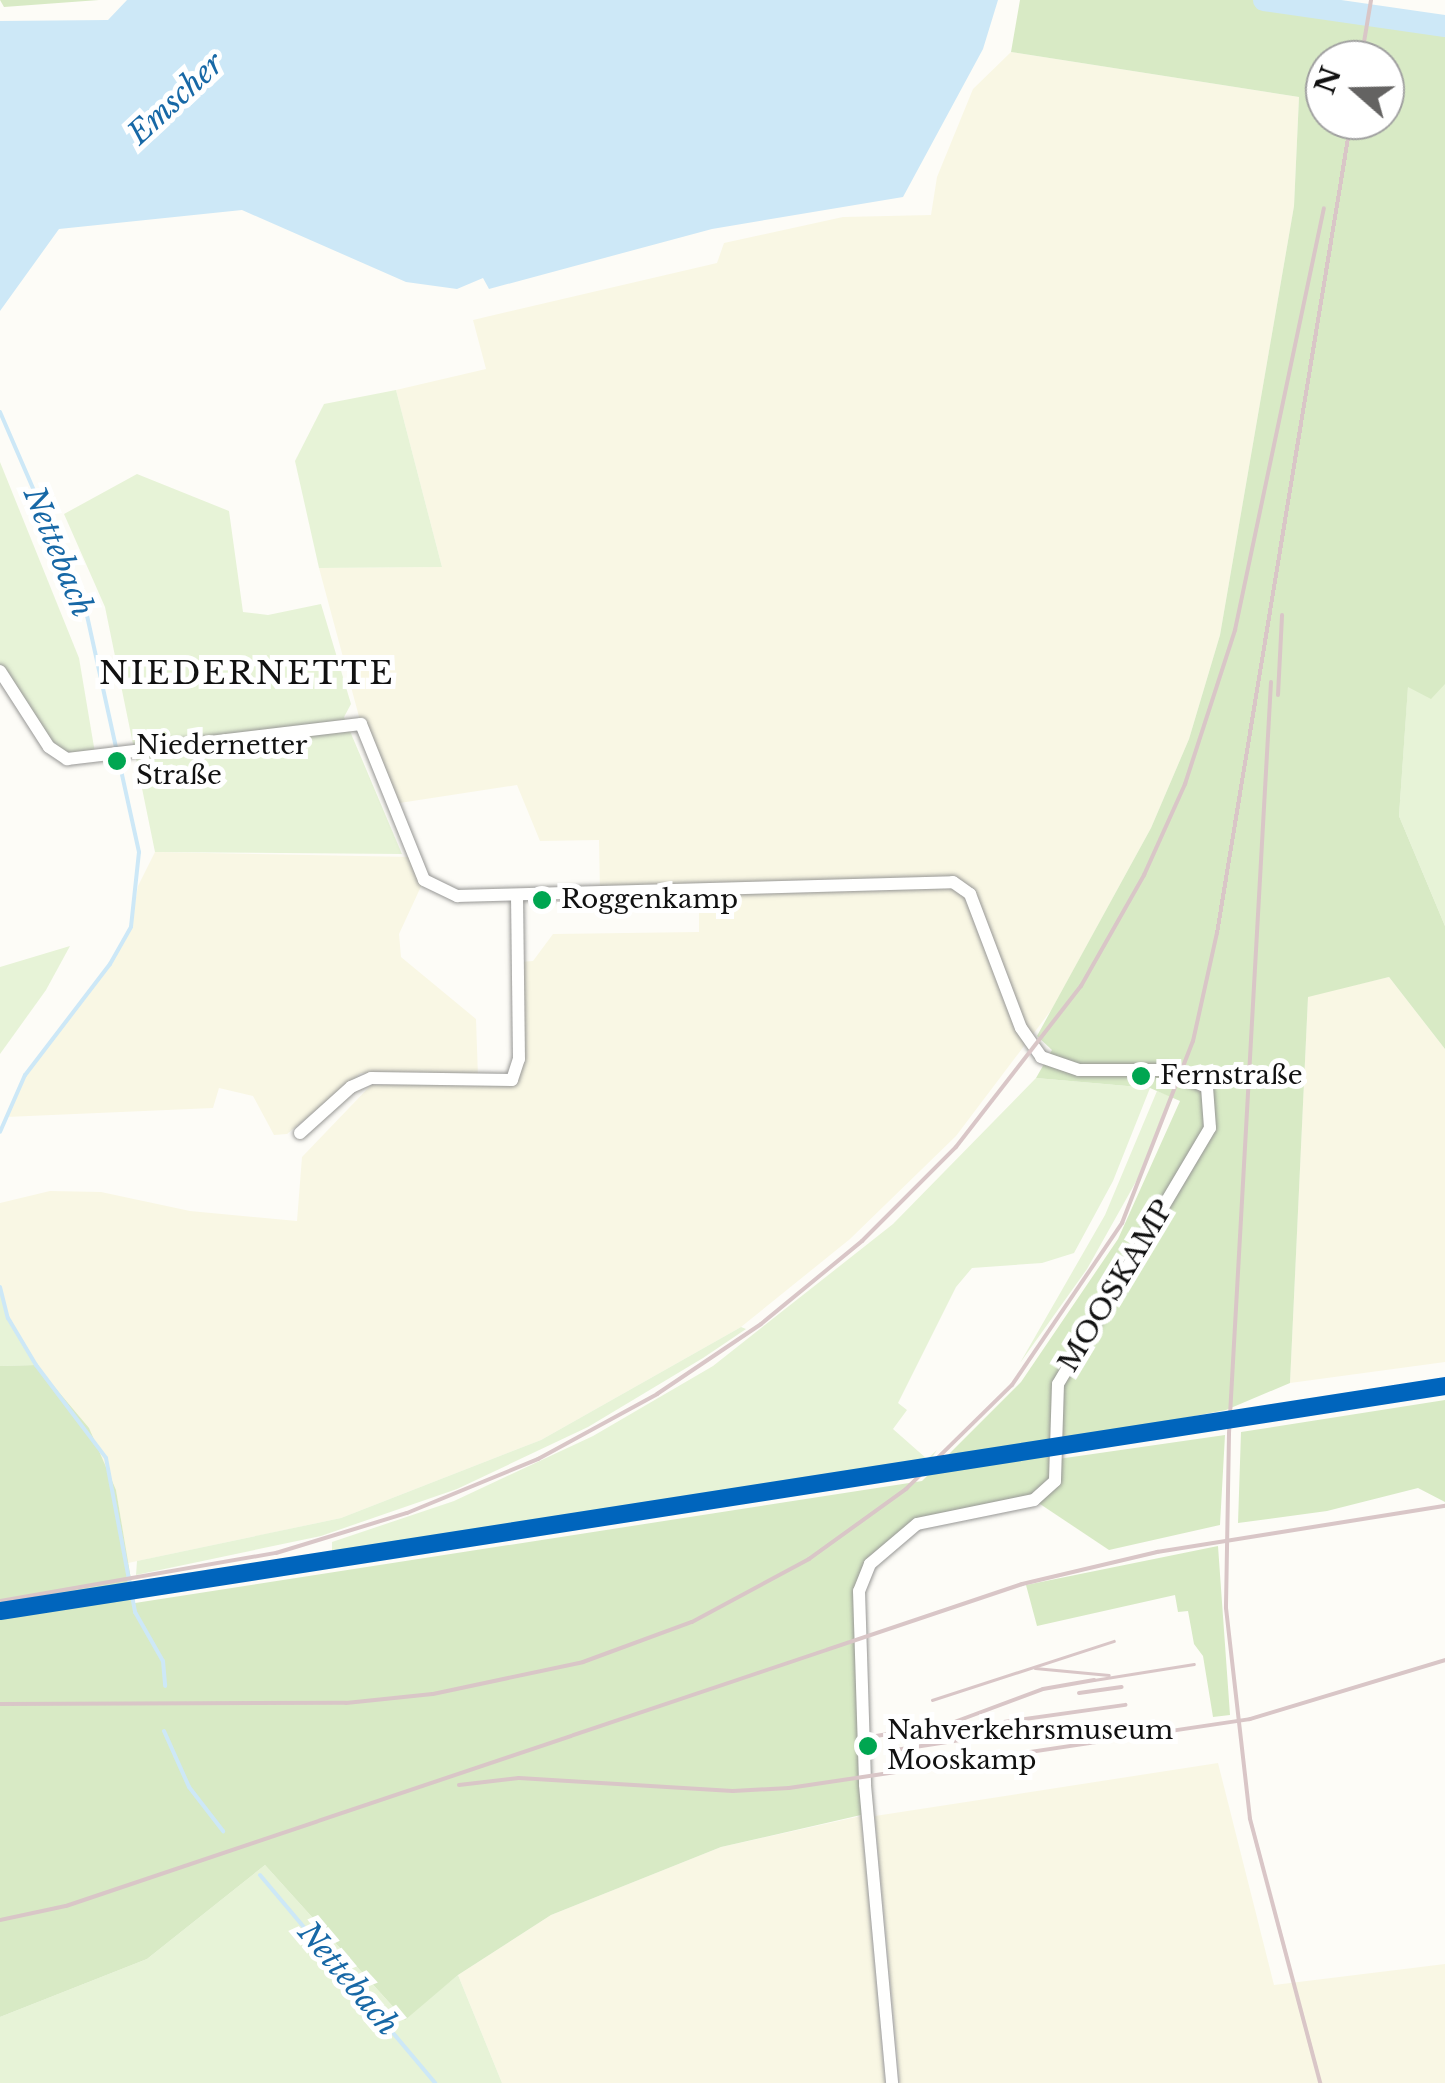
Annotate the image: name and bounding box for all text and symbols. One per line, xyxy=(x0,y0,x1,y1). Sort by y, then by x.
north arrow xyxy=(1305,40,1405,140)
water label: Emscher xyxy=(121,46,231,152)
text: N xyxy=(1307,62,1349,99)
water label: Nettebach xyxy=(16,482,100,622)
district label: NIEDERNETTE xyxy=(99,654,395,692)
place label: Niedernetter Straße xyxy=(136,730,308,791)
marker: Niedernetter Straße xyxy=(107,751,127,771)
place label: Roggenkamp xyxy=(561,884,738,916)
marker: Roggenkamp xyxy=(532,890,552,910)
place label: Fernstraße xyxy=(1160,1060,1303,1092)
marker: Fernstraße xyxy=(1131,1066,1151,1086)
street label: MOOSKAMP xyxy=(1052,1194,1180,1378)
place label: Nahverkehrsmuseum Mooskamp xyxy=(887,1715,1173,1776)
marker: Nahverkehrsmuseum Mooskamp xyxy=(858,1736,878,1756)
water label: Nettebach xyxy=(290,1915,406,2043)

